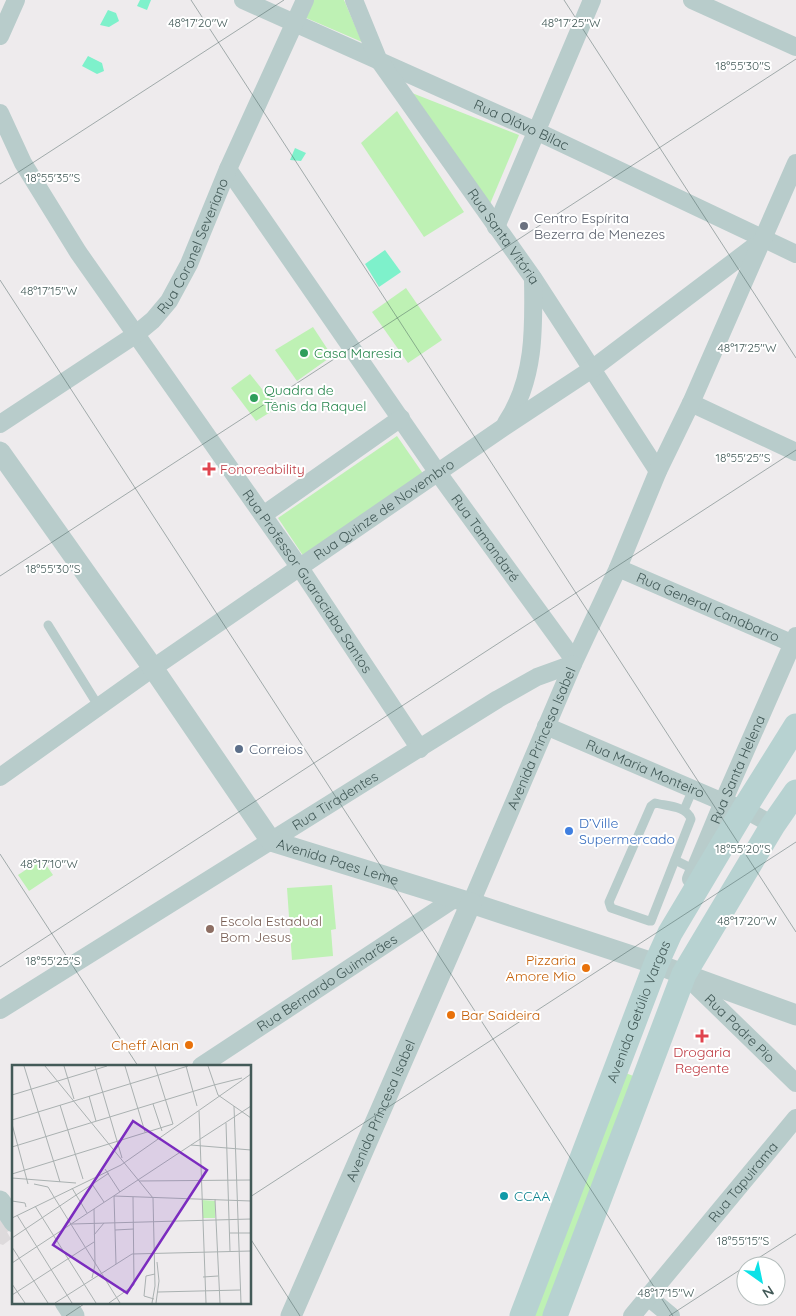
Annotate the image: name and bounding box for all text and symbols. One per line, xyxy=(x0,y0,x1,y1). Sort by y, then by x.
text: 48°17'20"W xyxy=(168,15,228,30)
text: 48°17'25"W xyxy=(541,15,601,30)
text: 18°55'30"S xyxy=(715,58,771,73)
street label: Rua Olávo Bilac xyxy=(471,95,572,154)
text: 18°55'35"S xyxy=(26,170,80,185)
street label: Rua Coronel Severiano xyxy=(153,175,232,318)
street label: Rua Santa Vitória xyxy=(463,185,544,288)
place label: Centro Espírita Bezerra de Menezes xyxy=(534,209,665,243)
marker: Centro Espírita Bezerra de Menezes xyxy=(518,220,530,232)
text: 48°17'15"W xyxy=(21,283,78,298)
text: 48°17'25"W xyxy=(717,340,777,355)
place label: Casa Maresia xyxy=(314,344,402,362)
marker: Casa Maresia xyxy=(298,347,310,359)
place label: Quadra de Tênis da Raquel xyxy=(264,381,366,415)
marker: Quadra de Tênis da Raquel xyxy=(248,392,260,404)
text: 18°55'25"S xyxy=(716,450,771,465)
street label: Rua Quinze de Novembro xyxy=(310,455,458,564)
place label: Fonoreability xyxy=(220,460,305,478)
marker: Fonoreability xyxy=(202,462,216,476)
street label: Rua Professor Guaraciaba Santos xyxy=(239,486,376,677)
street label: Rua Tamandaré xyxy=(447,491,523,586)
text: 18°55'30"S xyxy=(25,561,81,576)
street label: Rua General Canabarro xyxy=(634,568,782,646)
street label: Avenida Princesa Isabel xyxy=(503,664,580,812)
street label: Rua Santa Helena xyxy=(706,712,769,826)
street label: Rua Maria Monteiro xyxy=(583,735,707,802)
place label: Correios xyxy=(249,740,303,758)
marker: Correios xyxy=(233,743,245,755)
street label: Rua Tiradentes xyxy=(289,767,382,834)
place label: D’Ville Supermercado xyxy=(579,814,675,848)
marker: D’Ville Supermercado xyxy=(563,825,575,837)
street label: Avenida Paes Leme xyxy=(274,834,401,889)
text: 18°55'20"S xyxy=(715,841,771,856)
text: 48°17'10"W xyxy=(20,856,78,871)
place label: Escola Estadual Bom Jesus xyxy=(220,912,322,946)
text: 48°17'20"W xyxy=(717,913,777,928)
marker: Escola Estadual Bom Jesus xyxy=(204,923,216,935)
street label: Rua Bernardo Guimarães xyxy=(253,930,401,1036)
street label: Avenida Getúlio Vargas xyxy=(603,938,674,1085)
place label: Pizzaria Amore Mio xyxy=(506,951,576,985)
text: 18°55'25"S xyxy=(26,953,81,968)
marker: Pizzaria Amore Mio xyxy=(580,962,592,974)
street label: Rua Padre Pio xyxy=(701,990,779,1067)
place label: Bar Saideira xyxy=(461,1006,540,1024)
marker: Bar Saideira xyxy=(445,1009,457,1021)
marker: Drogaria Regente xyxy=(696,1030,708,1042)
place label: Cheff Alan xyxy=(111,1036,179,1054)
street label: Avenida Princesa Isabel xyxy=(342,1037,419,1184)
marker: Cheff Alan xyxy=(183,1039,195,1051)
place label: Drogaria Regente xyxy=(673,1043,731,1077)
inset map xyxy=(12,1065,251,1304)
street label: Rua Tapuirama xyxy=(704,1138,782,1226)
place label: CCAA xyxy=(514,1187,550,1205)
marker: CCAA xyxy=(498,1190,510,1202)
text: 18°55'15"S xyxy=(717,1233,770,1248)
north arrow xyxy=(736,1256,786,1306)
text: N xyxy=(759,1282,777,1302)
text: 48°17'15"W xyxy=(638,1285,695,1300)

